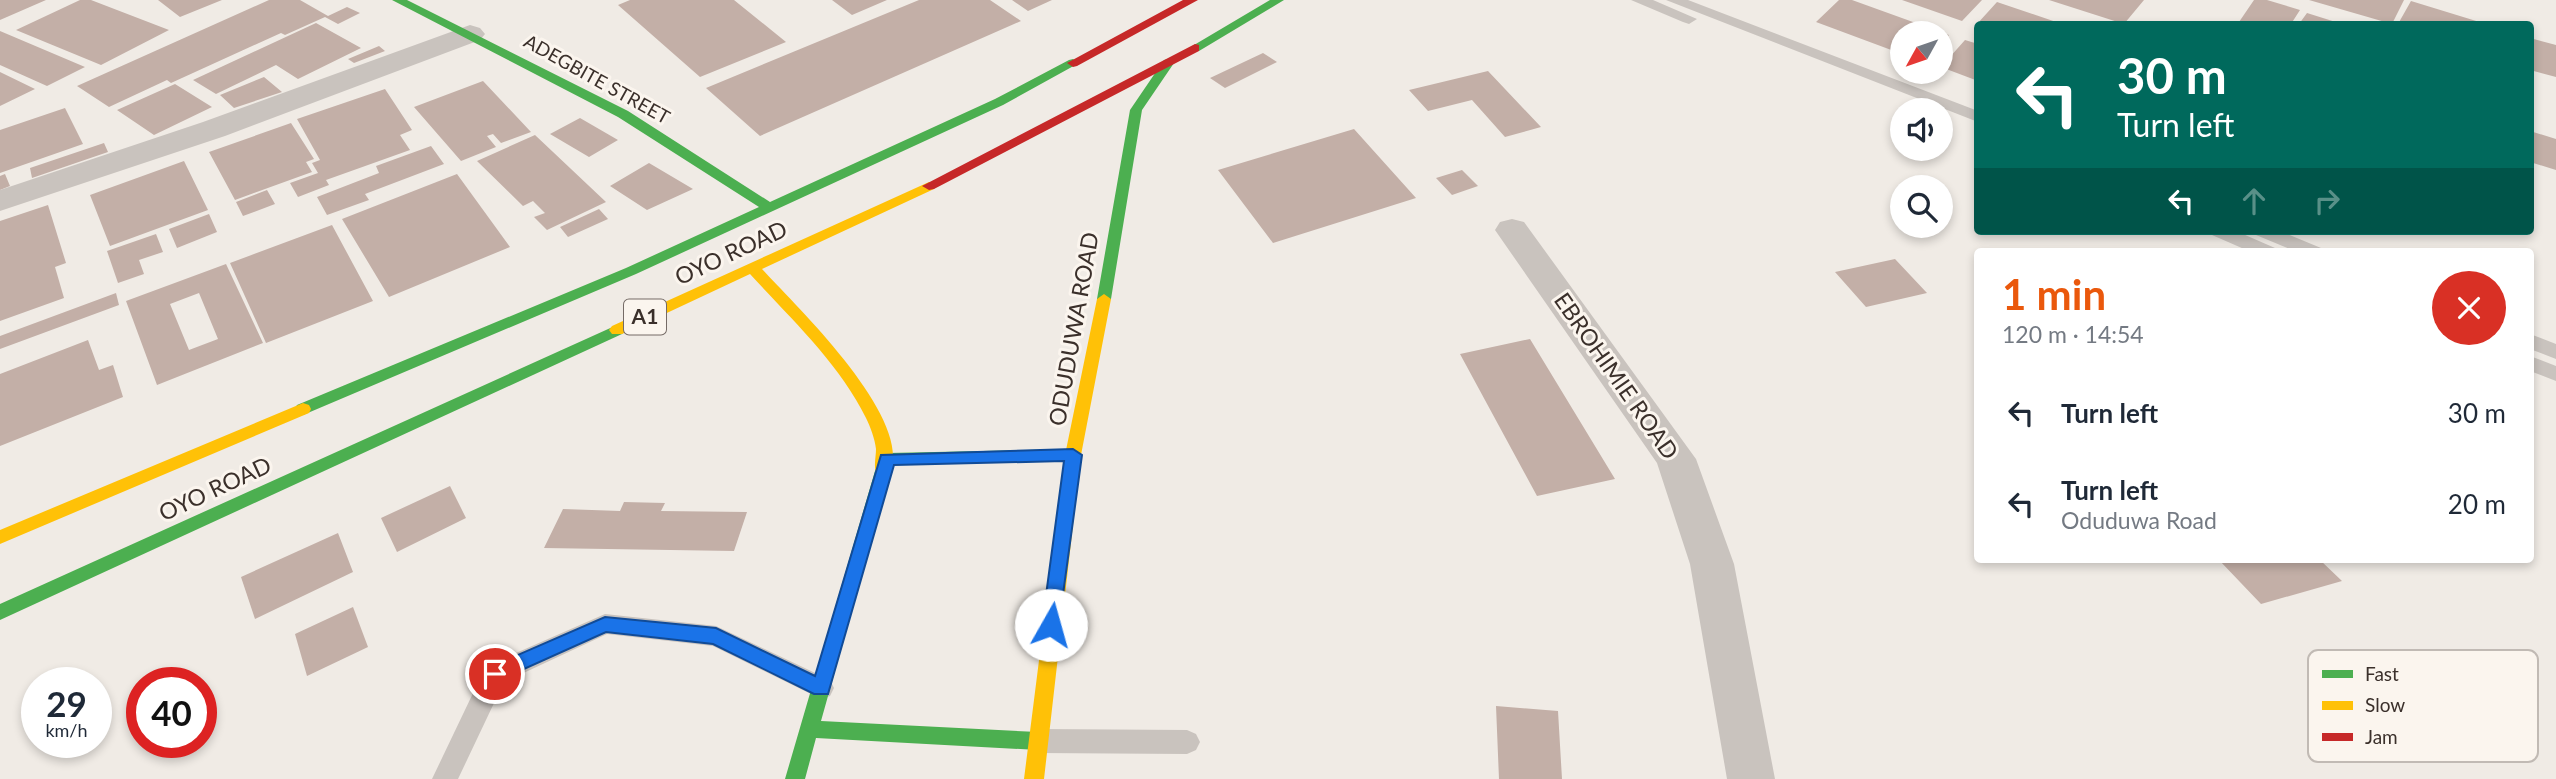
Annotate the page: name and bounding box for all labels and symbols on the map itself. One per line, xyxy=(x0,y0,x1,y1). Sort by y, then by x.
north arrow xyxy=(1890,21,1953,84)
street label: ADEGBITE STREET xyxy=(520,29,674,128)
street label: OYO ROAD xyxy=(670,214,791,290)
street label: ODUDUWA ROAD xyxy=(1042,230,1104,428)
street label: EBROHIMIE ROAD xyxy=(1549,287,1685,464)
road number: A1 xyxy=(624,300,666,334)
street label: OYO ROAD xyxy=(154,450,275,526)
position arrow xyxy=(1014,588,1088,662)
pin xyxy=(465,644,525,704)
legend xyxy=(2308,650,2538,762)
text: Fast xyxy=(2365,662,2399,685)
speed limit sign: 40 xyxy=(126,667,217,758)
text: Slow xyxy=(2365,693,2405,716)
text: Jam xyxy=(2365,725,2398,748)

